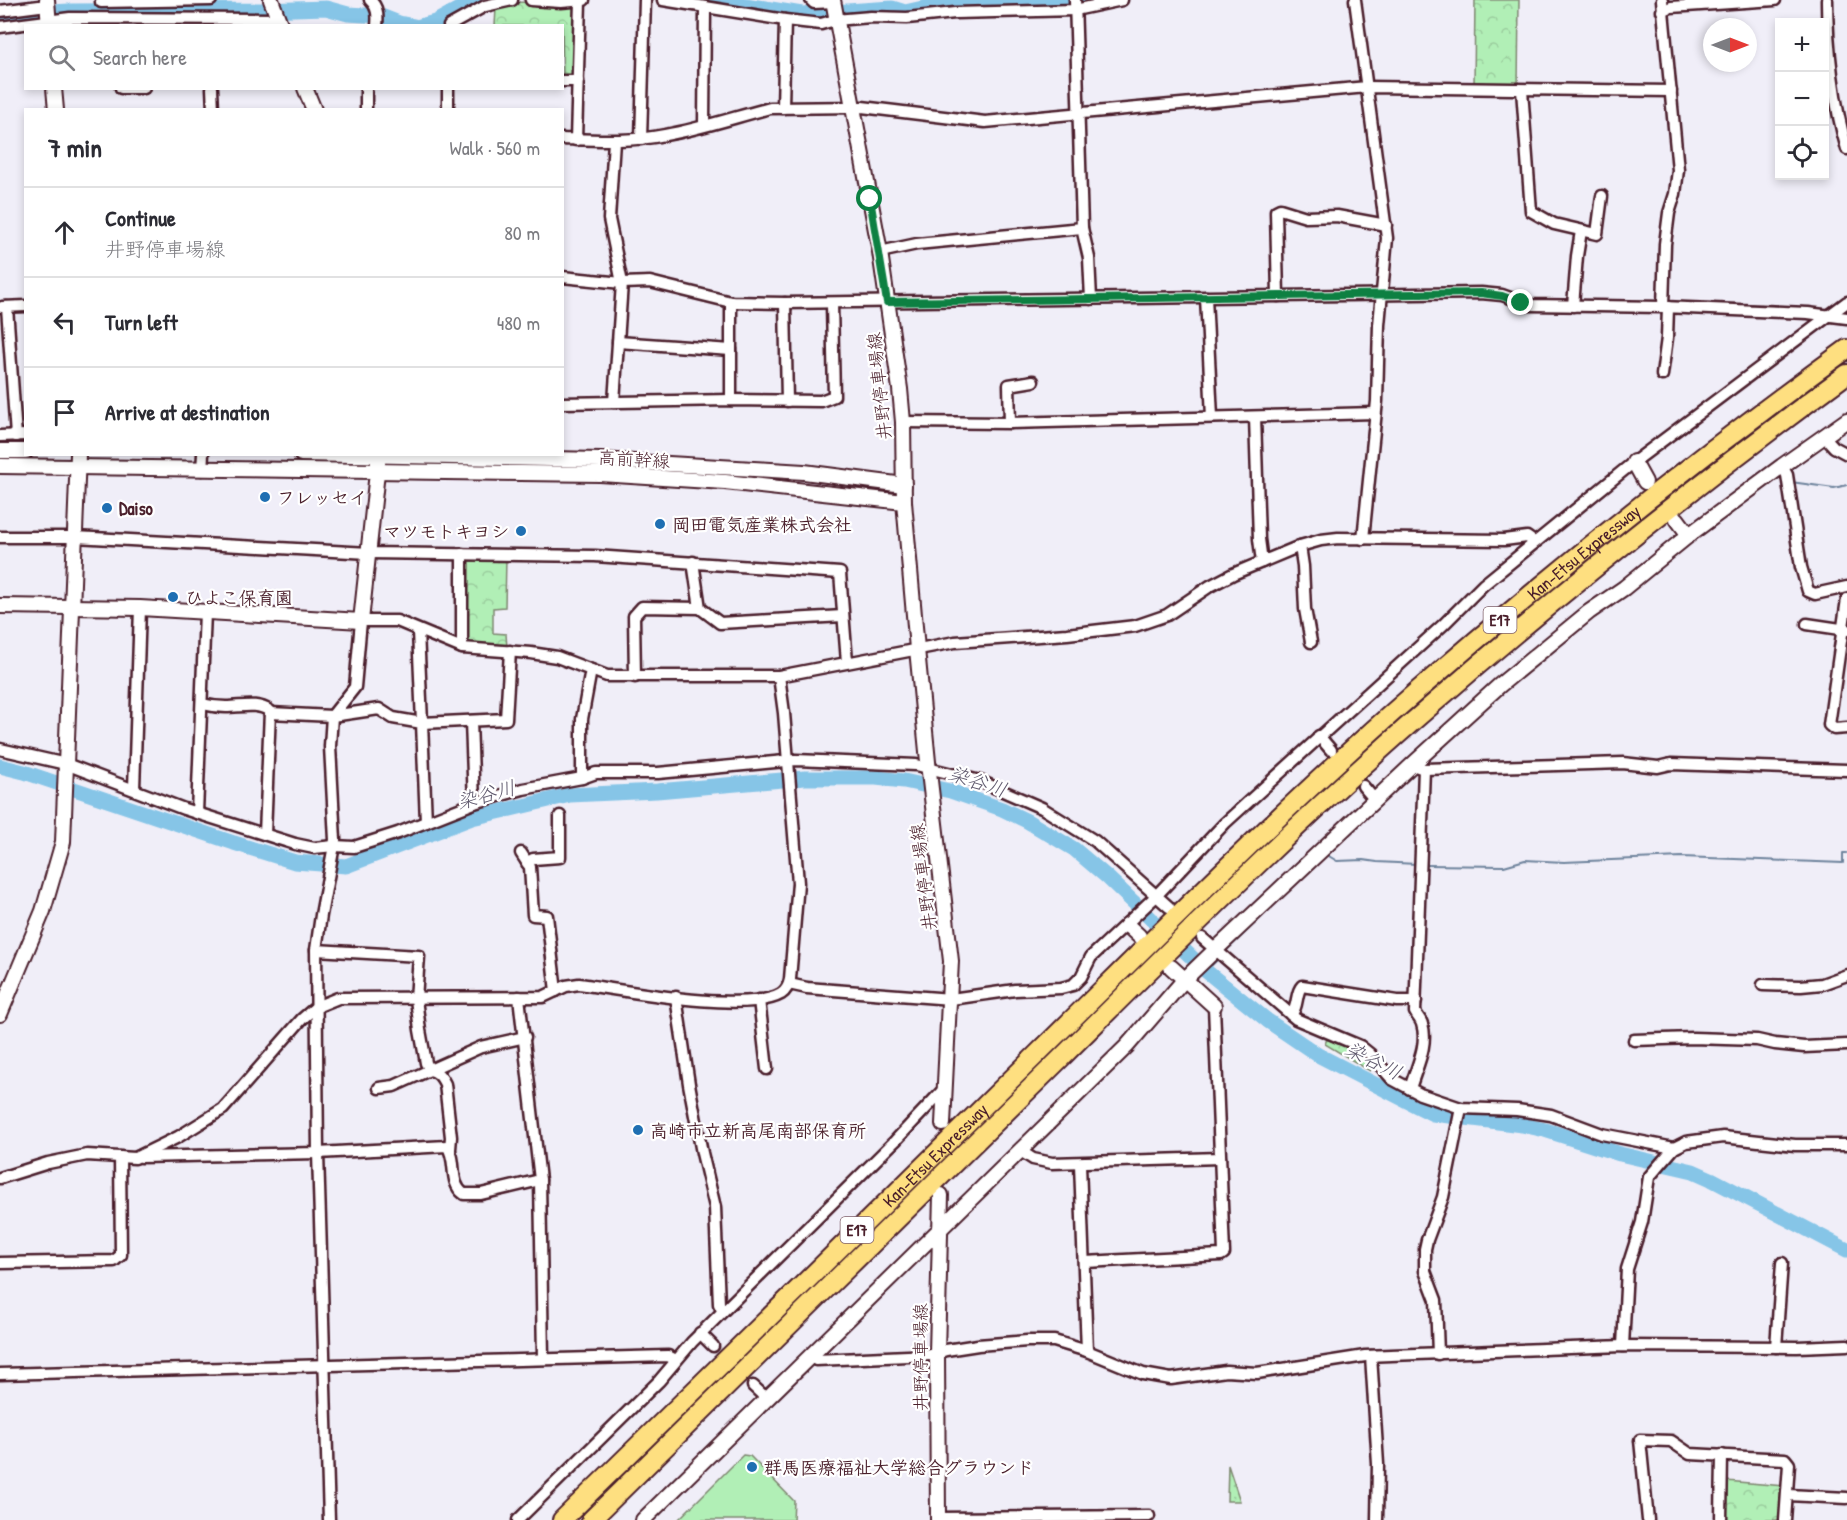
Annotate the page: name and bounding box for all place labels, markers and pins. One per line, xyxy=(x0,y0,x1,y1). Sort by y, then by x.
place label: フレッセイ xyxy=(277,485,367,510)
marker: フレッセイ xyxy=(258,490,272,504)
place label: Daiso xyxy=(119,496,154,521)
marker: Daiso xyxy=(100,501,114,515)
place label: 岡田電気産業株式会社 xyxy=(672,512,852,537)
marker: 岡田電気産業株式会社 xyxy=(653,517,667,531)
place label: マツモトキヨシ xyxy=(383,519,509,544)
marker: マツモトキヨシ xyxy=(514,524,528,538)
place label: ひよこ保育園 xyxy=(185,585,293,610)
marker: ひよこ保育園 xyxy=(166,590,180,604)
place label: 高崎市立新高尾南部保育所 xyxy=(650,1118,866,1143)
marker: 高崎市立新高尾南部保育所 xyxy=(631,1123,645,1137)
place label: 群馬医療福祉大学総合グラウンド xyxy=(764,1455,1034,1480)
marker: 群馬医療福祉大学総合グラウンド xyxy=(745,1460,759,1474)

